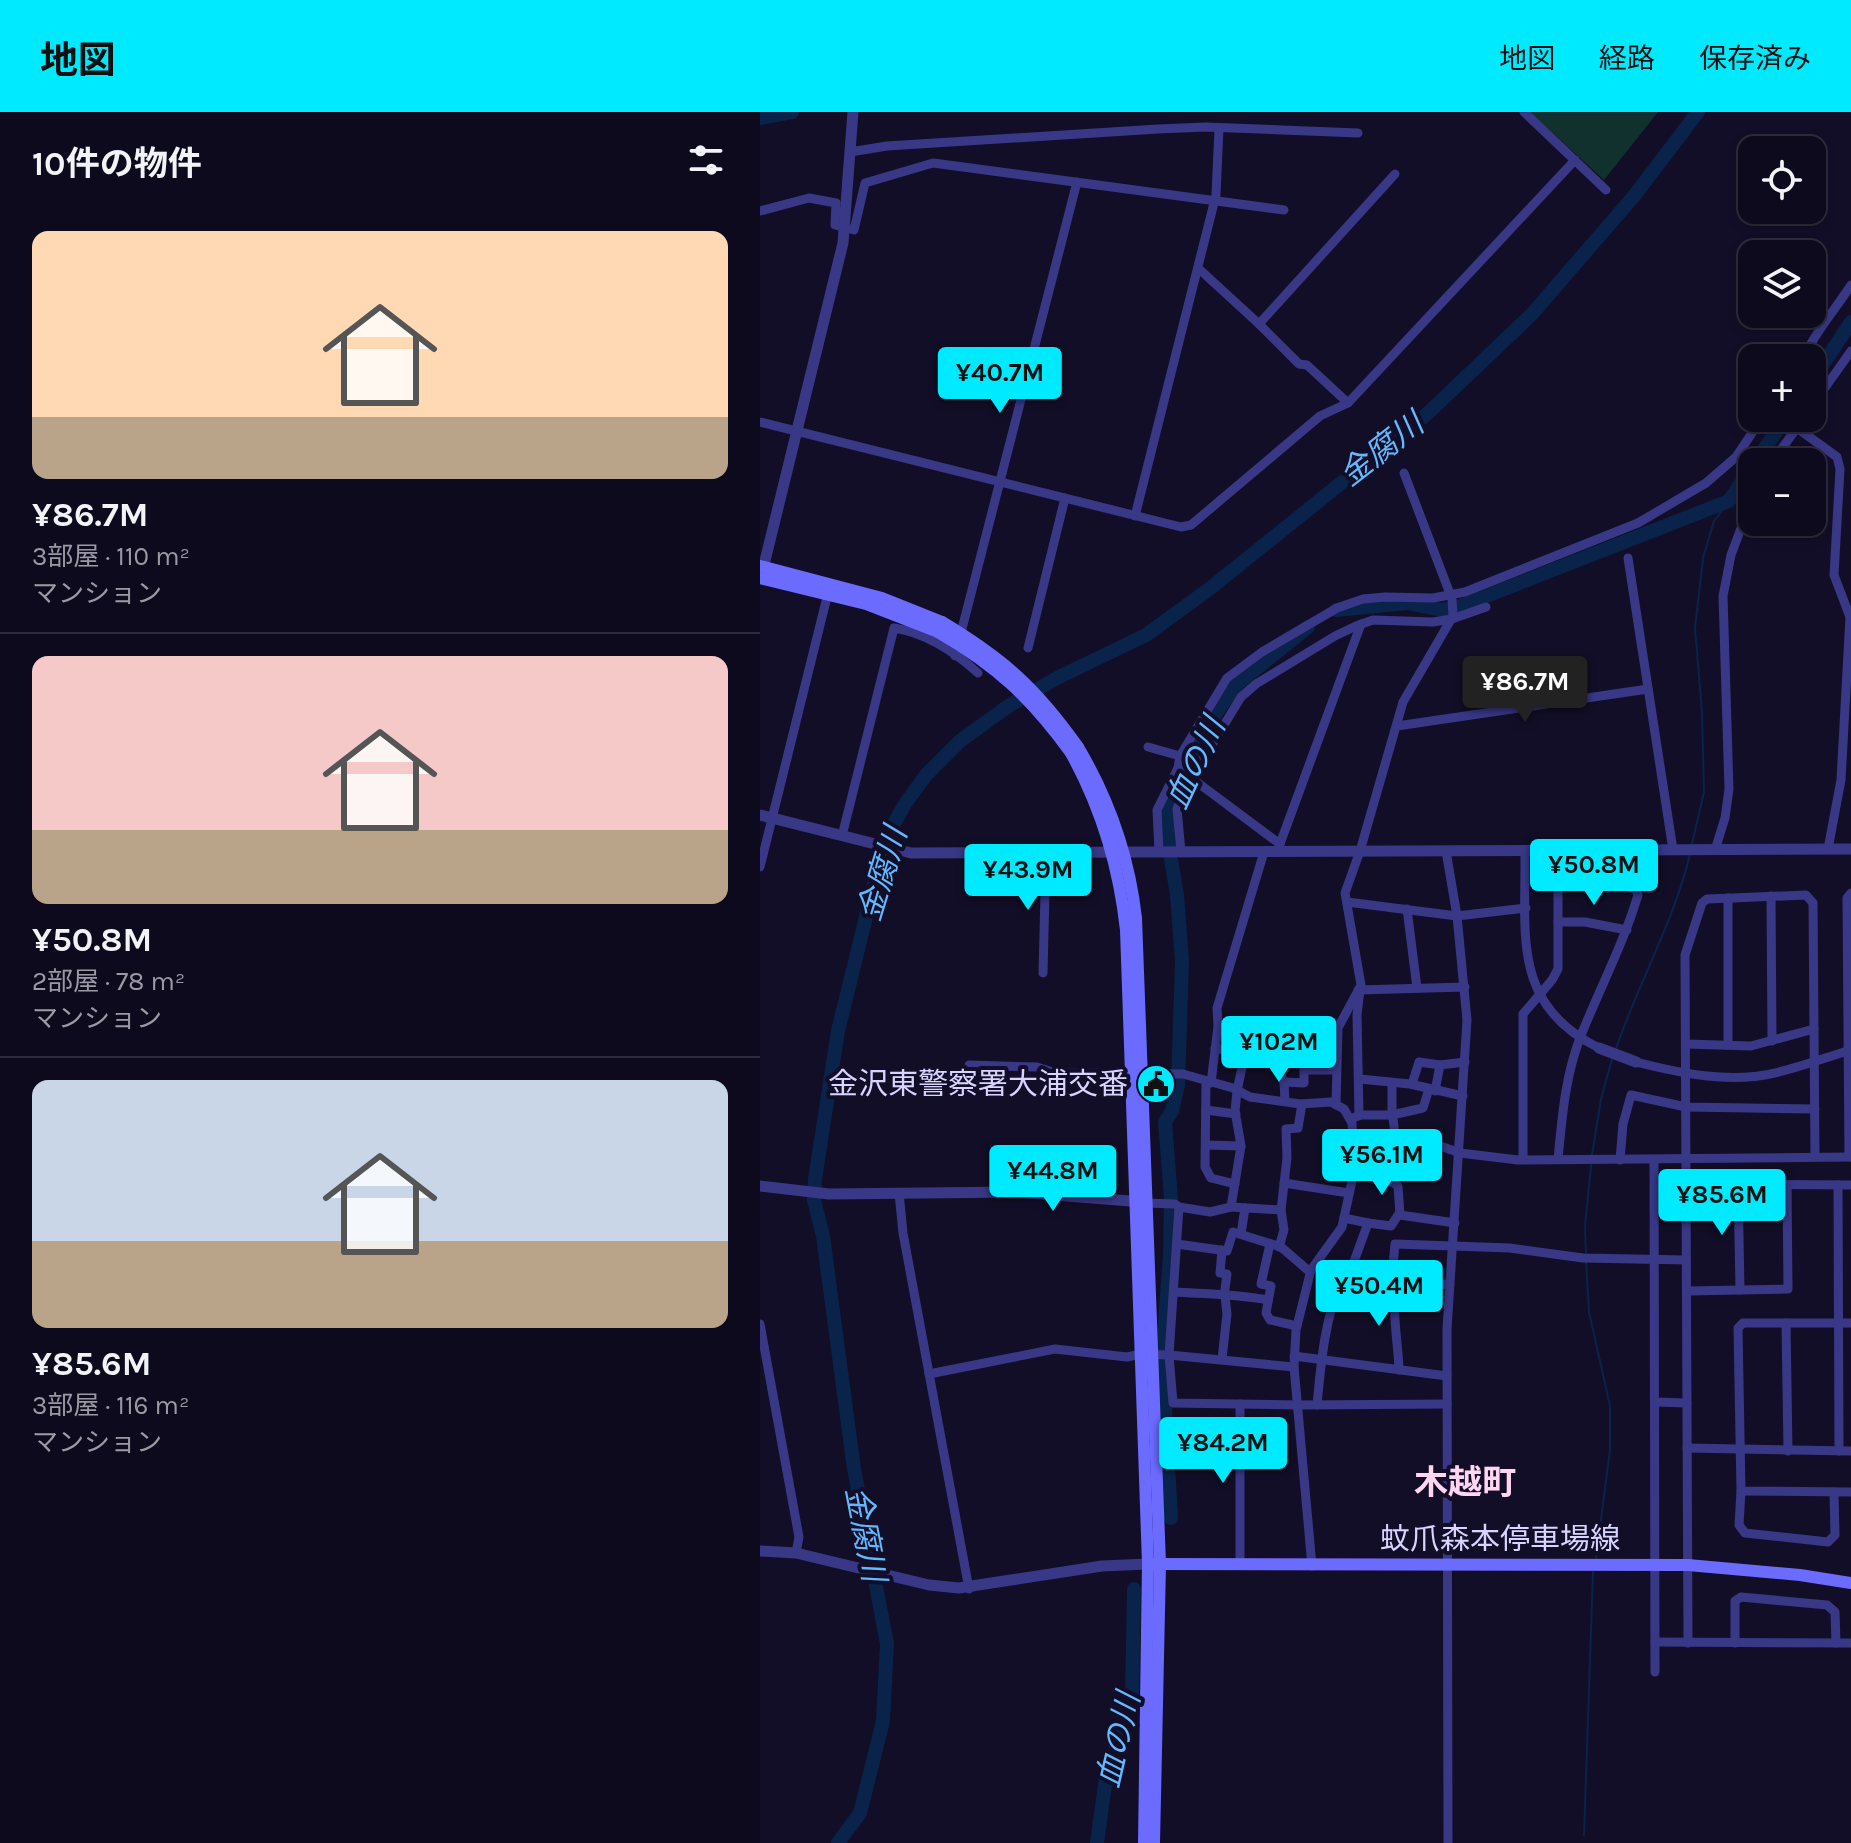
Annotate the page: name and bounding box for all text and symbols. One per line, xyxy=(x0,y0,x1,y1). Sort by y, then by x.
text: 地図 xyxy=(40,38,116,83)
text: 地図 xyxy=(1499,42,1555,75)
text: 経路 xyxy=(1599,42,1655,75)
text: 保存済み xyxy=(1699,42,1811,75)
map controls xyxy=(1738,136,1826,536)
button: locate xyxy=(1738,136,1826,224)
icon: filters xyxy=(684,138,728,182)
text: 10件の物件 xyxy=(32,144,202,184)
button: layers xyxy=(1738,240,1826,328)
icon: home xyxy=(308,283,452,427)
button: + xyxy=(1738,344,1826,432)
pin: ¥40.7M xyxy=(935,347,1065,415)
text: ¥40.7M xyxy=(956,357,1044,388)
water label: 金腐川 xyxy=(1332,403,1433,494)
button: − xyxy=(1738,448,1826,536)
text: ¥86.7M xyxy=(32,495,149,535)
text: 3部屋 · 110 m² xyxy=(32,541,190,572)
text: マンション xyxy=(32,578,162,609)
pin: ¥86.7M xyxy=(1460,656,1590,724)
text: ¥86.7M xyxy=(1480,666,1570,697)
icon: home xyxy=(308,708,452,852)
water label: 血の川 xyxy=(1158,709,1234,815)
water label: 金腐川 xyxy=(851,820,915,925)
pin: ¥50.8M xyxy=(1529,839,1659,907)
pin: ¥43.9M xyxy=(963,844,1093,912)
text: ¥50.8M xyxy=(1548,849,1640,880)
text: ¥43.9M xyxy=(982,854,1074,885)
text: ¥50.8M xyxy=(32,920,152,960)
text: 2部屋 · 78 m² xyxy=(32,966,185,997)
text: マンション xyxy=(32,1003,162,1034)
pin: ¥102M xyxy=(1223,1016,1335,1084)
text: ¥102M xyxy=(1239,1026,1319,1057)
public building icon: 金沢東警察署大浦交番 xyxy=(1135,1063,1177,1105)
place label: 金沢東警察署大浦交番 xyxy=(828,1066,1128,1102)
pin: ¥56.1M xyxy=(1317,1129,1447,1197)
icon: home xyxy=(308,1132,452,1276)
text: ¥56.1M xyxy=(1340,1139,1424,1170)
pin: ¥44.8M xyxy=(988,1145,1118,1213)
text: ¥44.8M xyxy=(1007,1155,1099,1186)
pin: ¥85.6M xyxy=(1657,1169,1787,1237)
text: ¥85.6M xyxy=(1676,1179,1768,1210)
pin: ¥50.4M xyxy=(1314,1260,1444,1328)
text: ¥50.4M xyxy=(1334,1270,1424,1301)
text: ¥85.6M xyxy=(32,1344,151,1384)
text: 3部屋 · 116 m² xyxy=(32,1390,189,1421)
pin: ¥84.2M xyxy=(1158,1417,1288,1485)
text: マンション xyxy=(32,1427,162,1458)
text: ¥84.2M xyxy=(1177,1427,1269,1458)
district label: 木越町 xyxy=(1414,1463,1516,1503)
water label: 金腐川 xyxy=(838,1483,893,1588)
street label: 蚊爪森本停車場線 xyxy=(1380,1521,1620,1557)
water label: 血の川 xyxy=(1090,1686,1148,1791)

